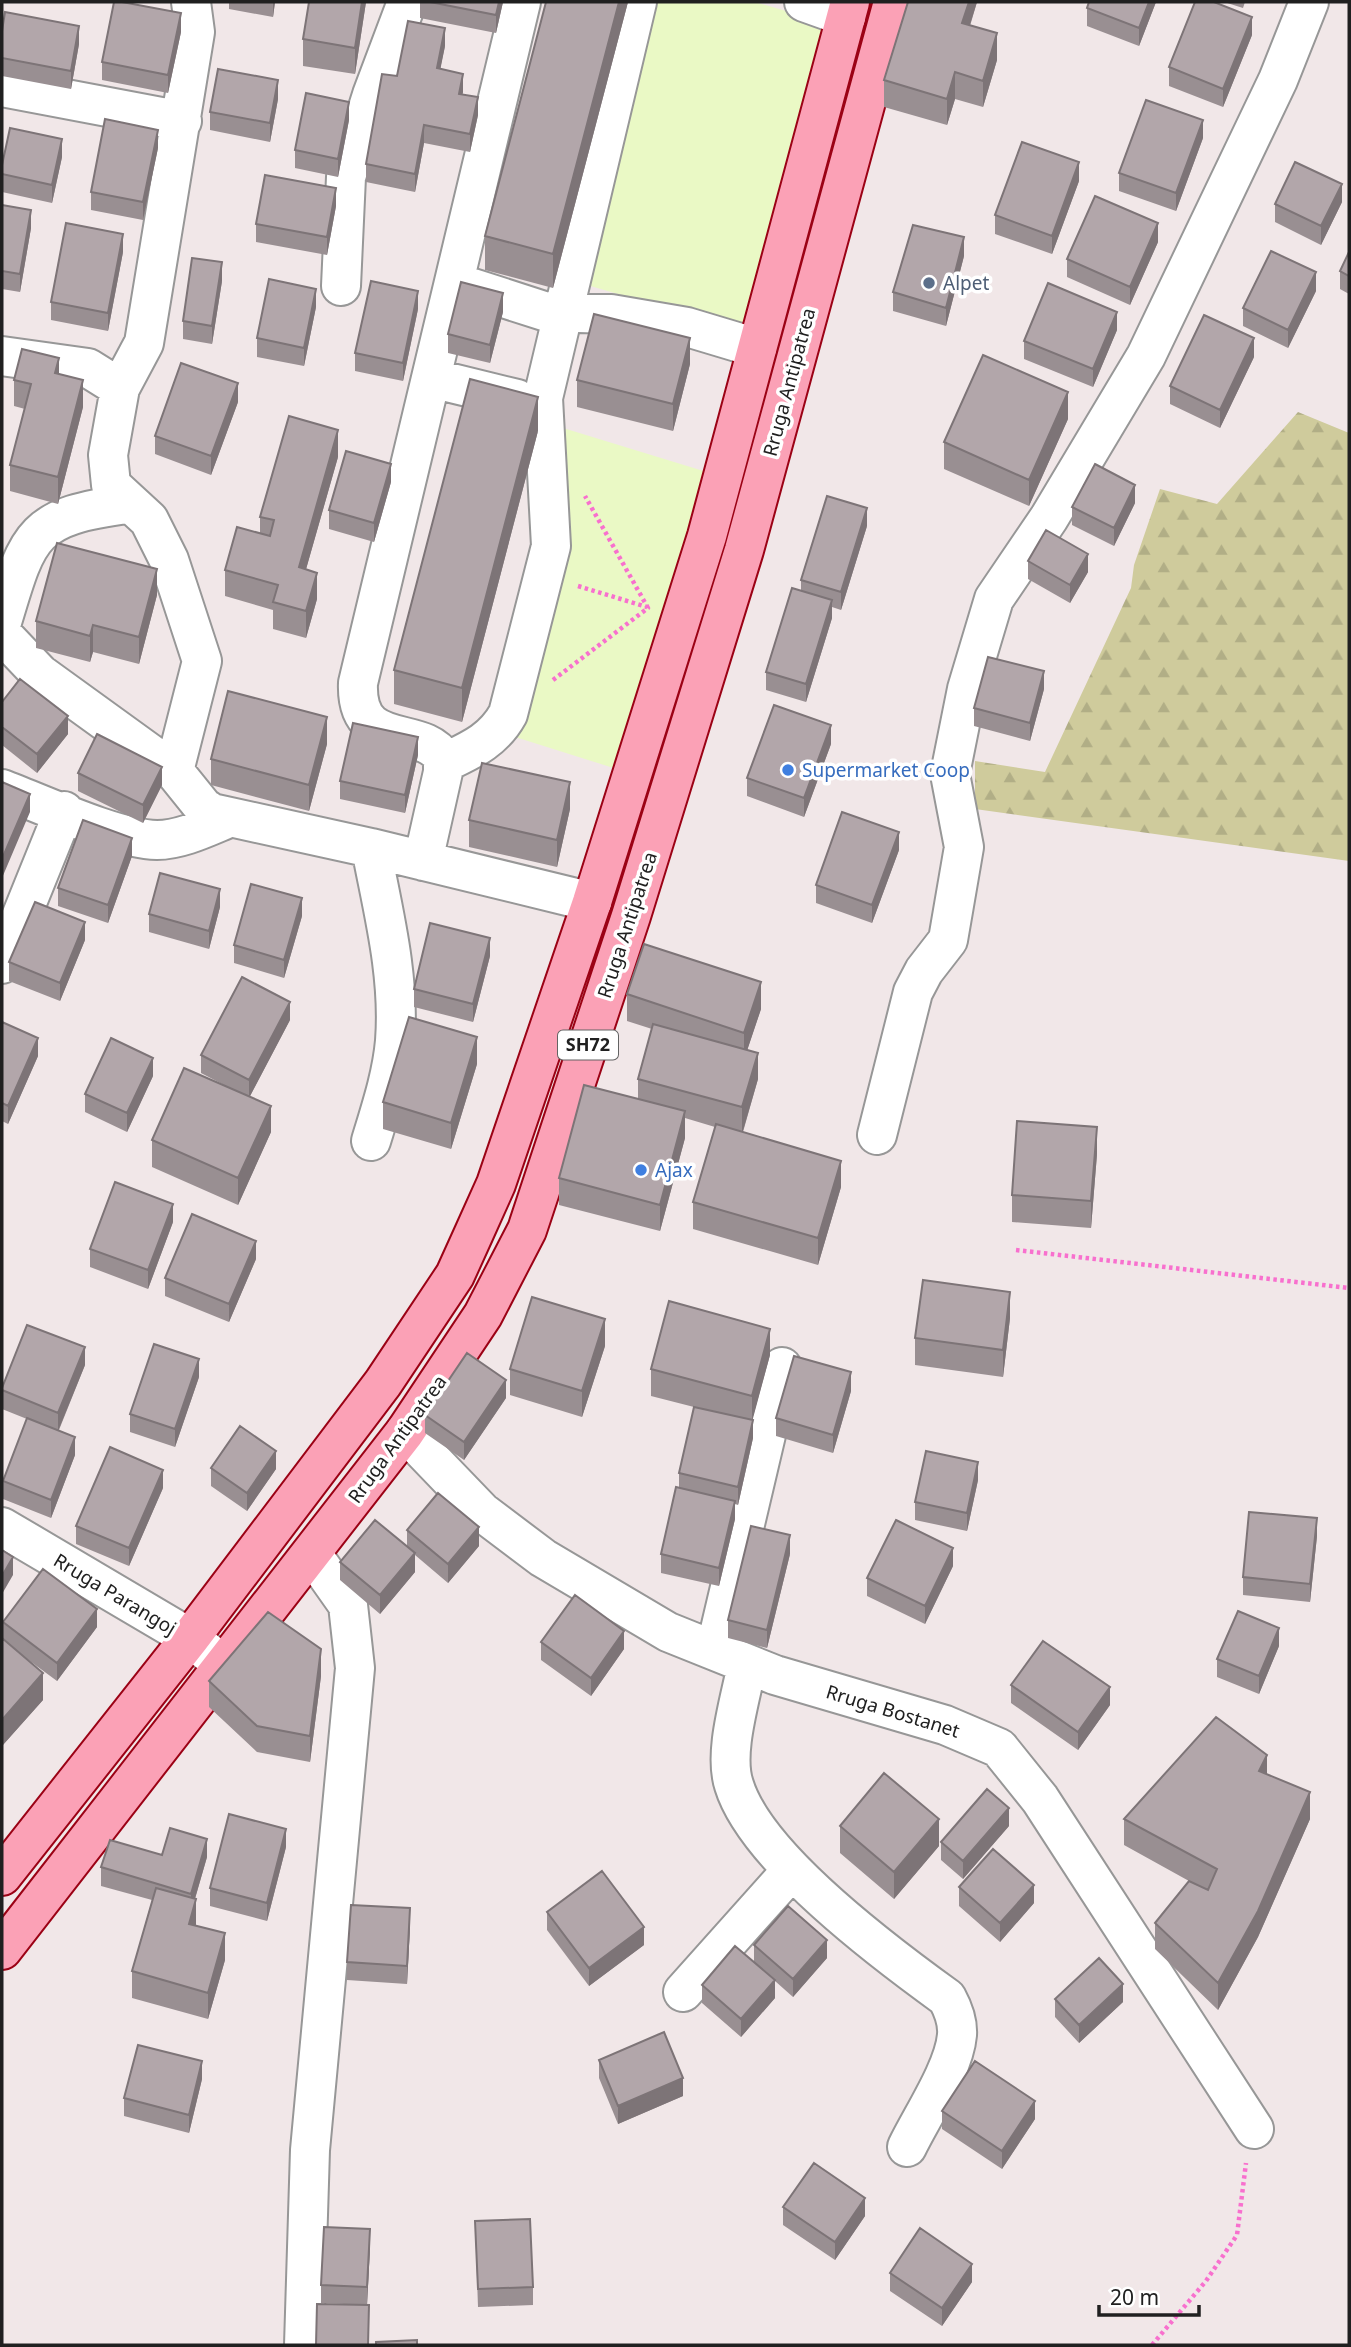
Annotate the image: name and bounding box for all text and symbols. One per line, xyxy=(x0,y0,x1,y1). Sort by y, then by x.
place label: Alpet xyxy=(943,270,989,296)
marker: Alpet xyxy=(921,275,937,291)
street label: Rruga Antipatrea xyxy=(757,305,821,459)
place label: Supermarket Coop xyxy=(802,757,970,783)
marker: Supermarket Coop xyxy=(780,762,796,778)
street label: Rruga Antipatrea xyxy=(591,849,663,1001)
road number: SH72 xyxy=(558,1030,618,1060)
place label: Ajax xyxy=(655,1157,693,1183)
marker: Ajax xyxy=(633,1162,649,1178)
street label: Rruga Antipatrea xyxy=(342,1370,452,1508)
street label: Rruga Parangoj xyxy=(49,1547,181,1641)
street label: Rruga Bostanet xyxy=(823,1678,963,1744)
scale bar xyxy=(1099,2274,1199,2318)
text: 20 m xyxy=(1110,2283,1159,2311)

